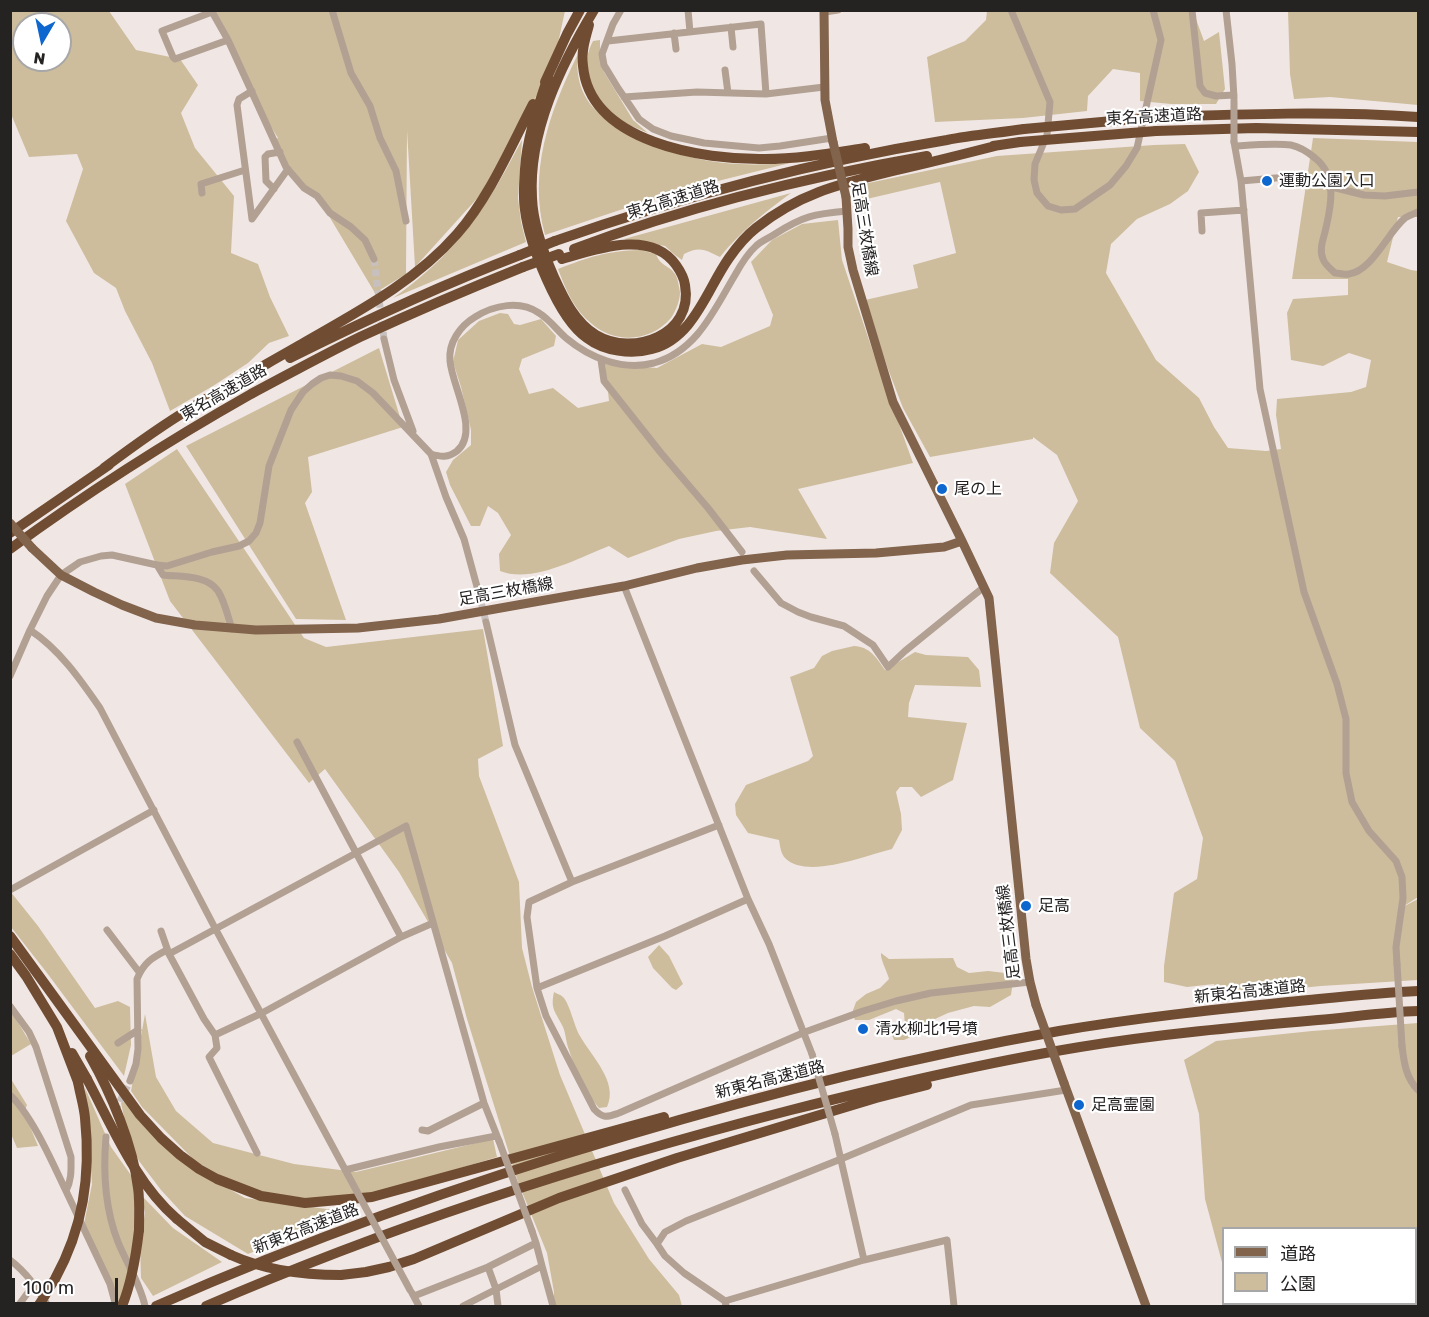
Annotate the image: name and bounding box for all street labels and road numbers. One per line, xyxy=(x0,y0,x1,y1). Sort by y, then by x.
street label: 東名高速道路 xyxy=(1106,105,1202,129)
street label: 東名高速道路 xyxy=(624,177,722,223)
street label: 足高三枚橋線 xyxy=(847,180,881,278)
street label: 東名高速道路 xyxy=(178,361,270,425)
street label: 足高三枚橋線 xyxy=(457,574,555,610)
street label: 足高三枚橋線 xyxy=(994,883,1024,981)
street label: 新東名高速道路 xyxy=(1193,977,1307,1007)
street label: 新東名高速道路 xyxy=(713,1057,827,1103)
street label: 新東名高速道路 xyxy=(250,1200,362,1258)

